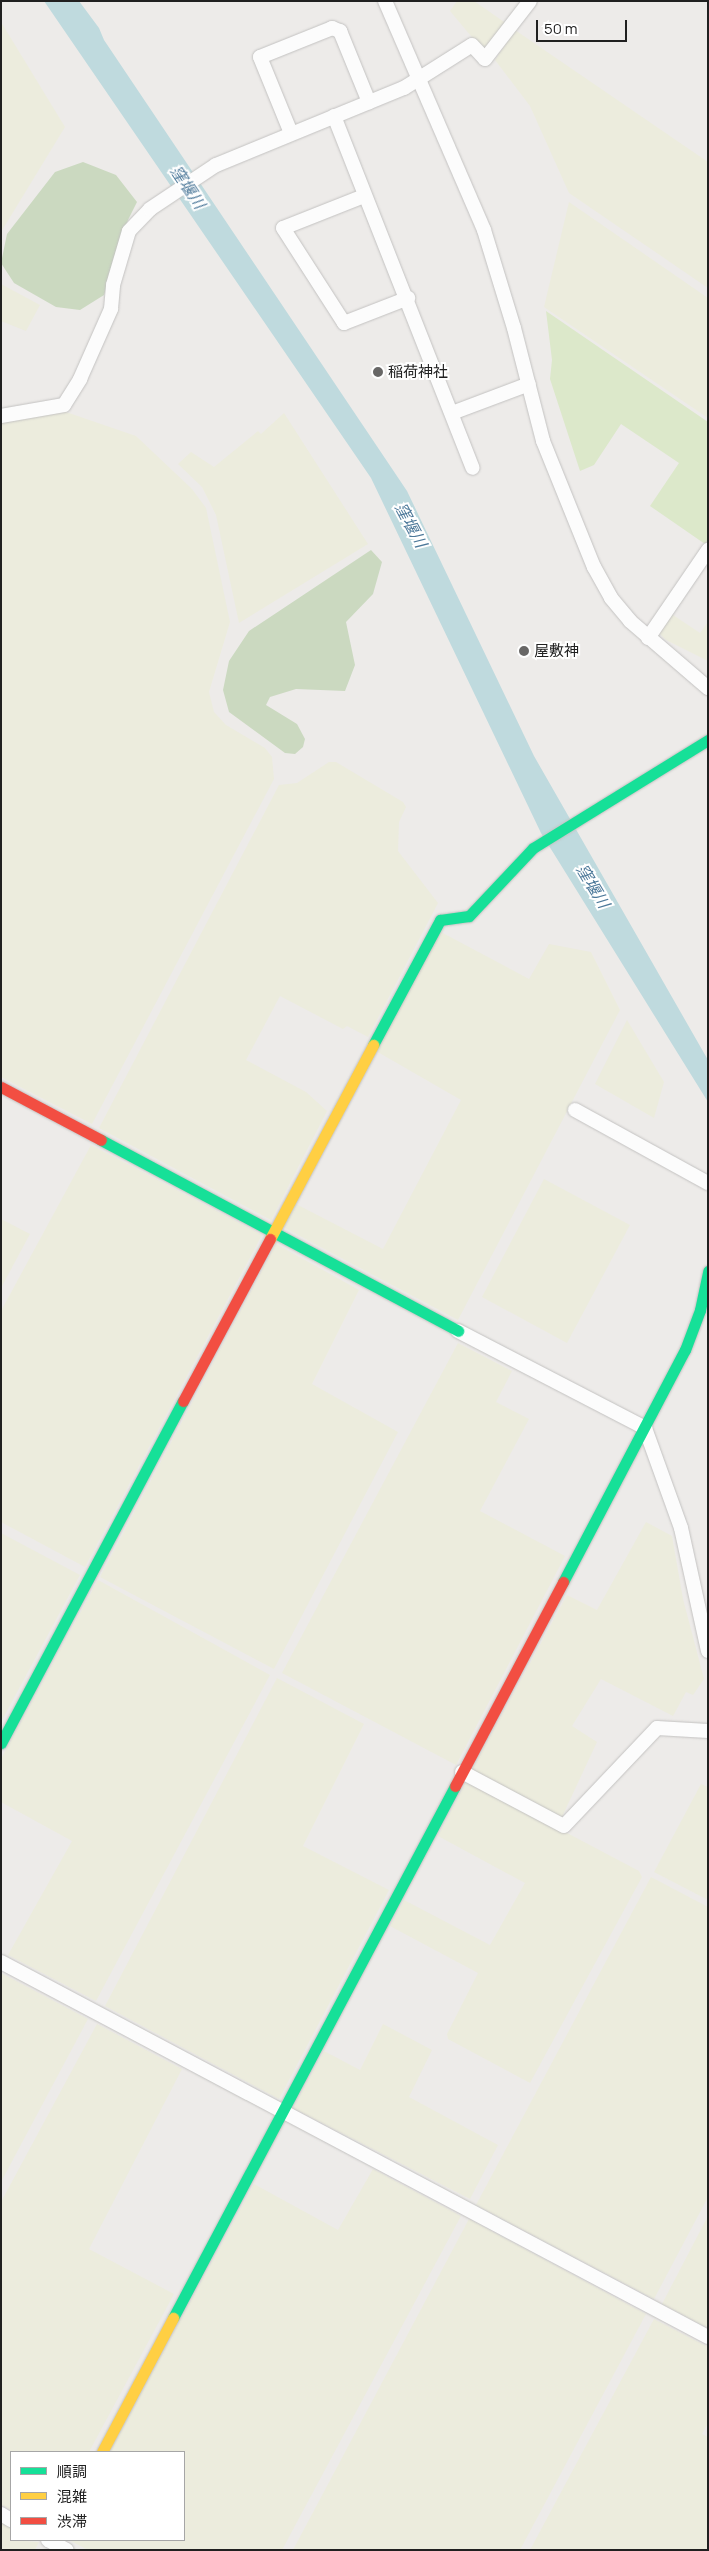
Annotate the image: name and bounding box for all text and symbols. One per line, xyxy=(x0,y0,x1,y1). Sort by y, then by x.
scale bar xyxy=(539,10,630,42)
text: 50 m xyxy=(544,18,578,39)
water label: 窪堰川 xyxy=(167,162,209,212)
place label: 稲荷神社 xyxy=(388,363,448,381)
marker: 稲荷神社 xyxy=(372,366,384,378)
water label: 窪堰川 xyxy=(391,499,431,551)
place label: 屋敷神 xyxy=(534,642,579,660)
marker: 屋敷神 xyxy=(518,645,530,657)
water label: 窪堰川 xyxy=(572,860,614,912)
legend xyxy=(10,2451,185,2541)
text: 順調 xyxy=(57,2461,87,2482)
text: 混雑 xyxy=(57,2486,87,2507)
text: 渋滞 xyxy=(57,2511,87,2532)

